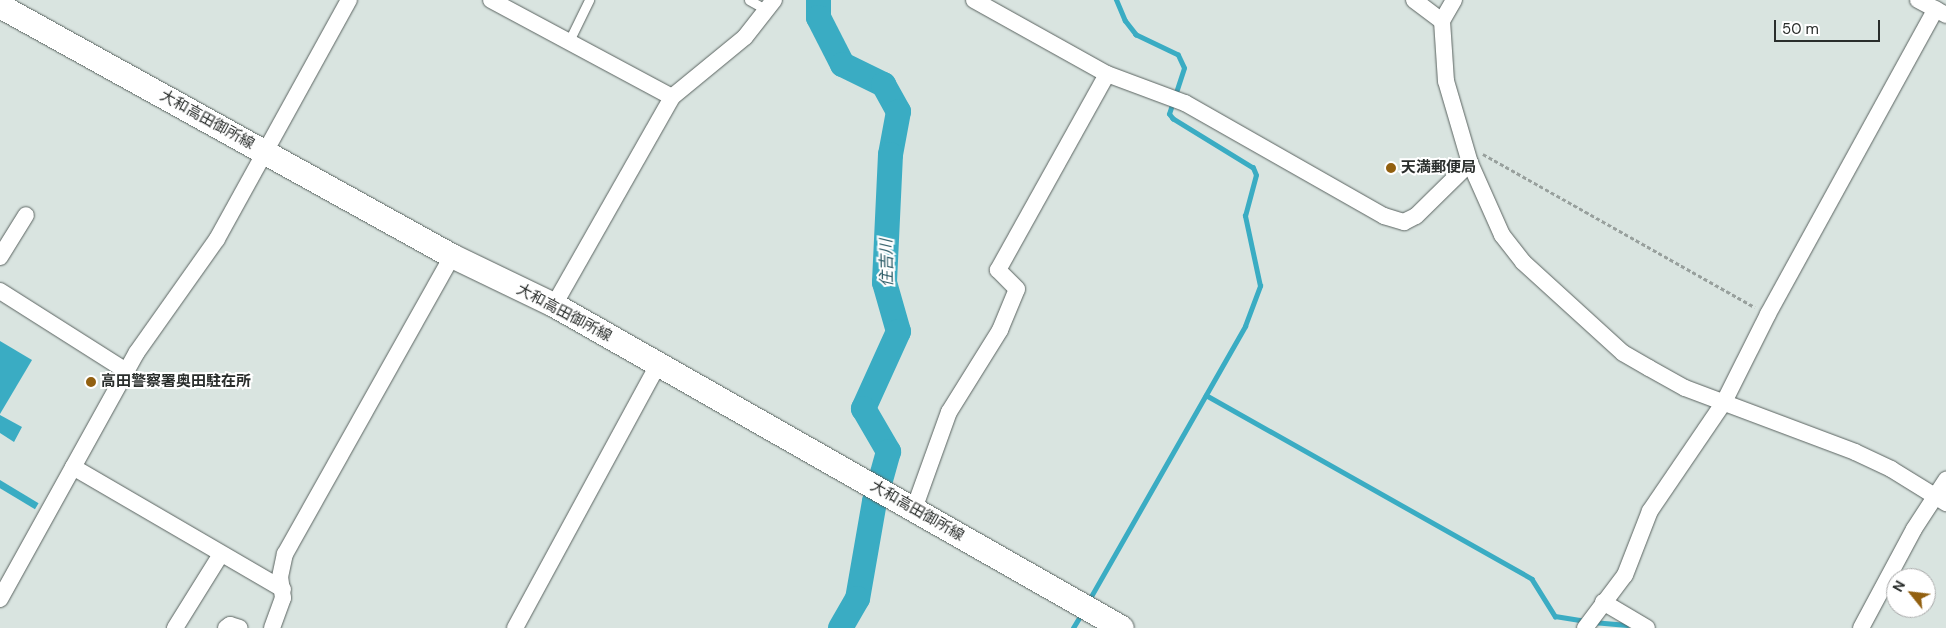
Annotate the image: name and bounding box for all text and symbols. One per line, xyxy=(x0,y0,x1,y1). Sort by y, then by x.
scale bar xyxy=(1776,10,1882,42)
text: 50 m xyxy=(1782,19,1819,39)
street label: 大和高田御所線 xyxy=(157,87,257,153)
place label: 天満郵便局 xyxy=(1401,159,1476,177)
marker: 天満郵便局 xyxy=(1385,162,1397,174)
water label: 住吉川 xyxy=(877,239,897,287)
street label: 大和高田御所線 xyxy=(513,280,615,346)
place label: 高田警察署奥田駐在所 xyxy=(101,373,251,391)
marker: 高田警察署奥田駐在所 xyxy=(85,376,97,388)
street label: 大和高田御所線 xyxy=(867,477,967,545)
north arrow xyxy=(1886,568,1936,618)
text: N xyxy=(1888,577,1909,595)

